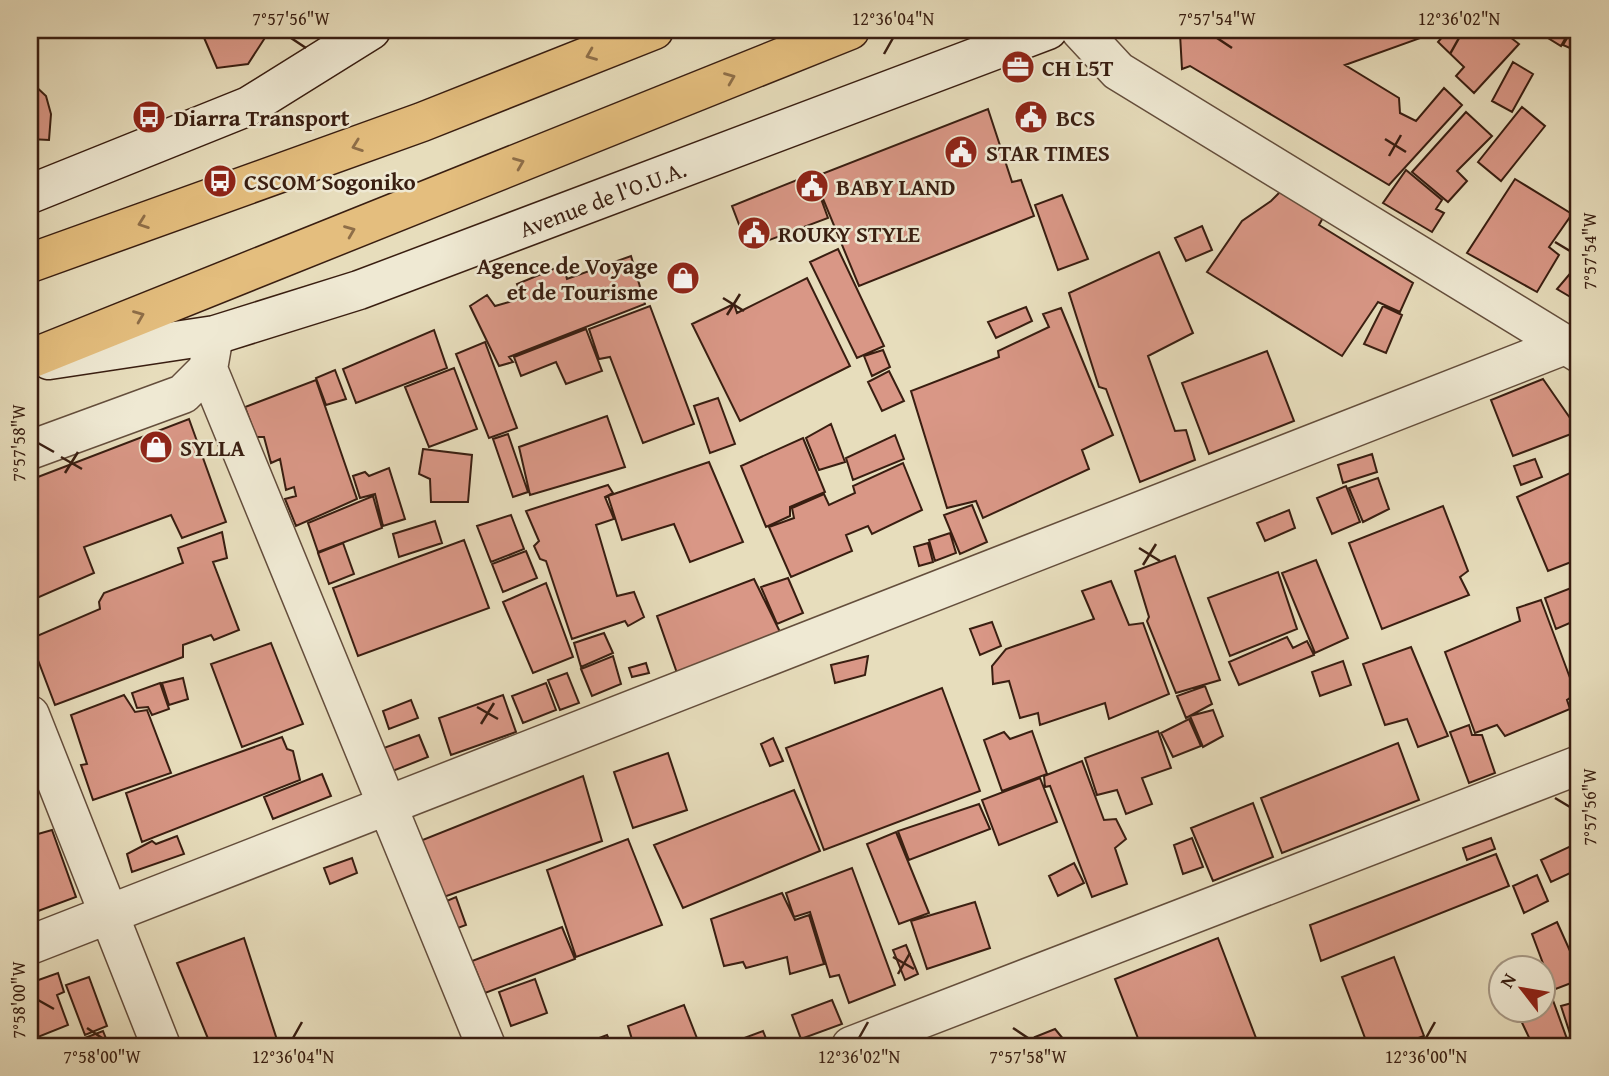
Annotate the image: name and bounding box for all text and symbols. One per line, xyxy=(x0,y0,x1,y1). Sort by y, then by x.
text: 7°57'56"W xyxy=(252,5,331,32)
text: 12°36'04"N xyxy=(852,5,935,32)
text: 7°57'54"W xyxy=(1178,5,1257,32)
text: 12°36'02"N xyxy=(1418,5,1501,32)
one-way arrow xyxy=(586,47,598,61)
office icon: CH L5T xyxy=(999,48,1037,86)
place label: CH L5T xyxy=(1042,51,1114,84)
one-way arrow xyxy=(724,72,736,86)
bus stop icon: Diarra Transport xyxy=(130,98,168,136)
public building icon: BCS xyxy=(1012,98,1050,136)
place label: Diarra Transport xyxy=(174,101,350,134)
place label: BCS xyxy=(1056,101,1095,134)
public building icon: STAR TIMES xyxy=(942,133,980,171)
place label: STAR TIMES xyxy=(986,136,1110,169)
one-way arrow xyxy=(352,137,364,151)
street label: Avenue de l'O.U.A. xyxy=(514,152,691,245)
one-way arrow xyxy=(512,157,524,171)
bus stop icon: CSCOM Sogoniko xyxy=(201,162,239,200)
place label: CSCOM Sogoniko xyxy=(244,165,416,198)
public building icon: BABY LAND xyxy=(793,167,831,205)
place label: BABY LAND xyxy=(836,170,955,203)
text: 7°57'54"W xyxy=(1576,211,1603,290)
one-way arrow xyxy=(138,214,150,228)
public building icon: ROUKY STYLE xyxy=(735,214,773,252)
place label: ROUKY STYLE xyxy=(778,217,920,250)
one-way arrow xyxy=(343,225,355,239)
place label: Agence de Voyage et de Tourisme xyxy=(477,249,658,308)
shop icon: Agence de Voyage et de Tourisme xyxy=(664,259,702,297)
one-way arrow xyxy=(132,310,144,324)
text: 7°57'58"W xyxy=(5,403,32,482)
shop icon: SYLLA xyxy=(137,428,175,466)
place label: SYLLA xyxy=(180,431,245,464)
text: 7°57'56"W xyxy=(1576,767,1603,846)
north arrow xyxy=(1486,954,1556,1024)
text: 7°58'00"W xyxy=(5,960,32,1039)
text: N xyxy=(1492,967,1523,993)
text: 7°58'00"W xyxy=(63,1043,142,1070)
text: 12°36'04"N xyxy=(252,1043,335,1070)
text: 12°36'02"N xyxy=(818,1043,901,1070)
text: 7°57'58"W xyxy=(989,1043,1068,1070)
text: 12°36'00"N xyxy=(1385,1043,1468,1070)

